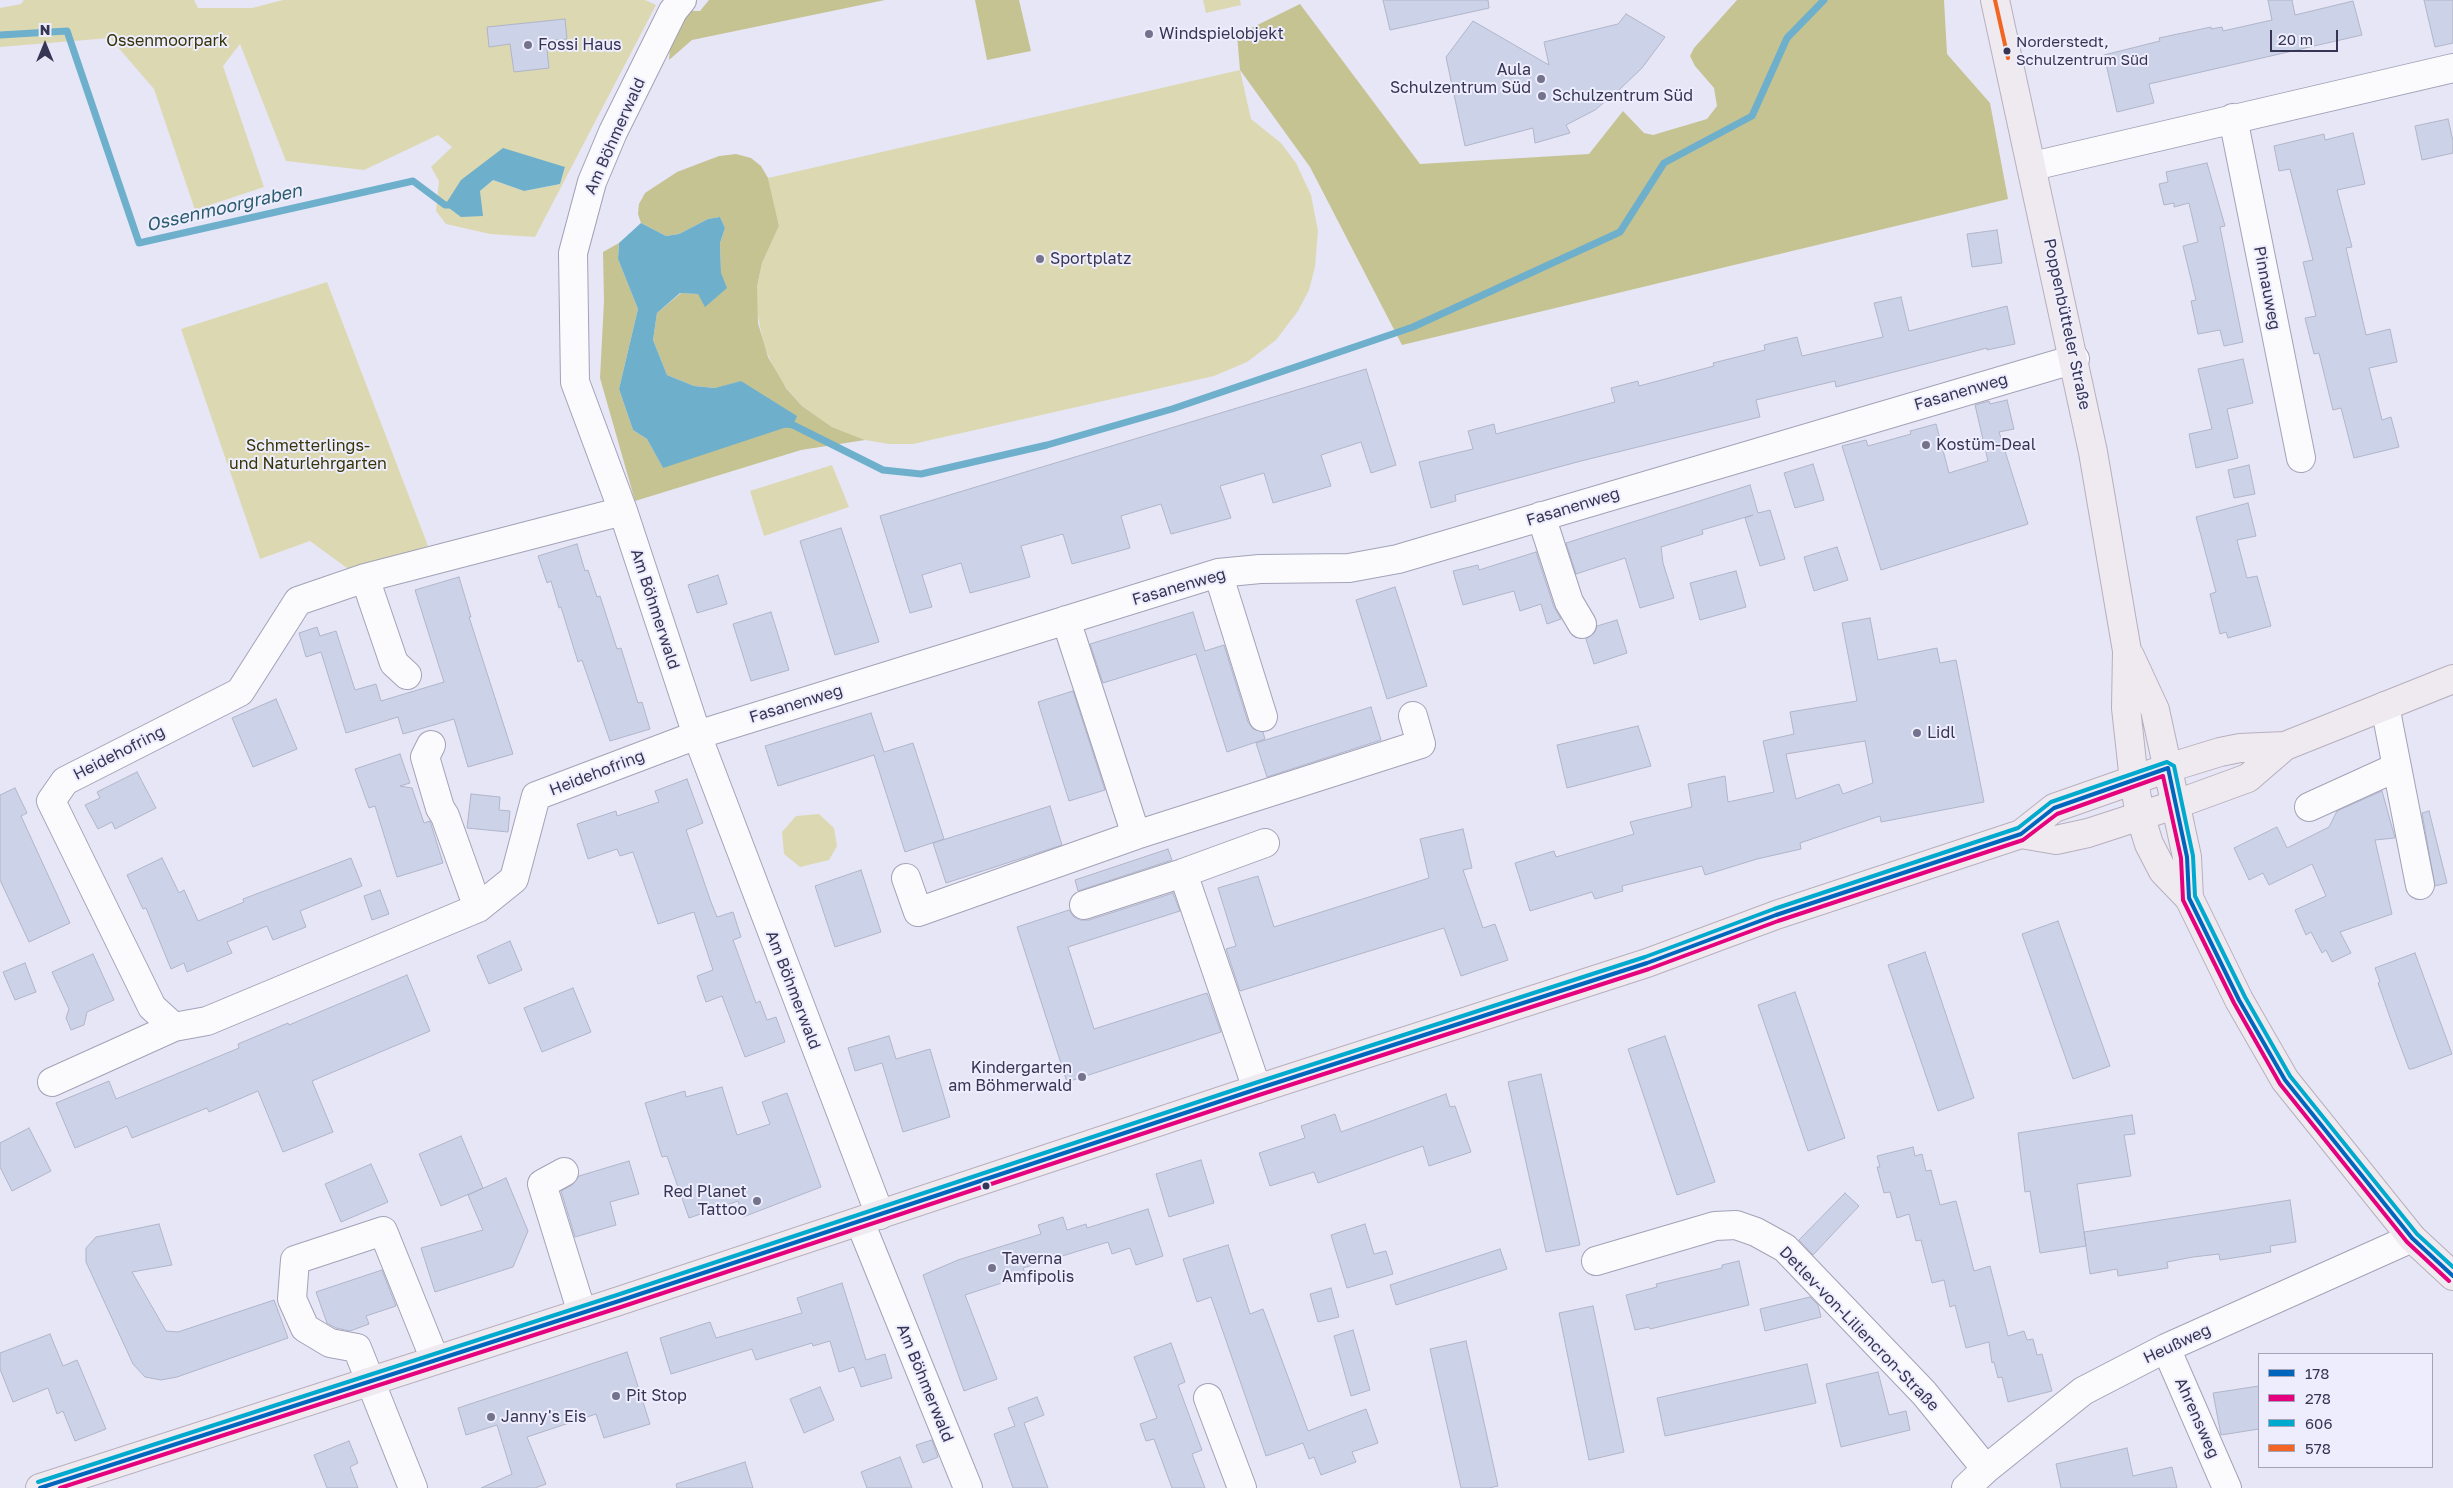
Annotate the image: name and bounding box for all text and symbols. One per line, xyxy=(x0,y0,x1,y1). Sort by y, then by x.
north arrow xyxy=(20,20,70,70)
scale bar xyxy=(2273,20,2340,52)
text: N xyxy=(40,21,50,38)
place label: Windspielobjekt xyxy=(1159,24,1284,44)
marker: Windspielobjekt xyxy=(1143,28,1155,40)
text: 20 m xyxy=(2278,30,2313,48)
park label: Ossenmoorpark xyxy=(106,31,228,51)
place label: Norderstedt, Schulzentrum Süd xyxy=(2016,33,2148,68)
place label: Fossi Haus xyxy=(538,35,622,55)
marker: Fossi Haus xyxy=(522,39,534,51)
marker: Norderstedt, Schulzentrum Süd xyxy=(2002,46,2012,56)
place label: Aula Schulzentrum Süd xyxy=(1390,60,1531,98)
marker: Aula Schulzentrum Süd xyxy=(1535,73,1547,85)
street label: Am Böhmerwald xyxy=(581,75,649,197)
place label: Schulzentrum Süd xyxy=(1552,86,1693,106)
marker: Schulzentrum Süd xyxy=(1536,90,1548,102)
water label: Ossenmoorgraben xyxy=(144,180,304,236)
street label: Poppenbütteler Straße xyxy=(2039,237,2095,411)
street label: Pinnauweg xyxy=(2249,244,2285,332)
place label: Sportplatz xyxy=(1050,249,1131,269)
marker: Sportplatz xyxy=(1034,253,1046,265)
street label: Fasanenweg xyxy=(1912,369,2010,415)
place label: Kostüm-Deal xyxy=(1936,435,2036,455)
park label: Schmetterlings- und Naturlehrgarten xyxy=(229,436,387,474)
marker: Kostüm-Deal xyxy=(1920,439,1932,451)
street label: Fasanenweg xyxy=(1524,484,1622,530)
street label: Am Böhmerwald xyxy=(626,546,684,672)
street label: Fasanenweg xyxy=(1130,564,1228,610)
street label: Fasanenweg xyxy=(747,681,845,727)
street label: Heidehofring xyxy=(70,722,168,784)
place label: Lidl xyxy=(1927,723,1955,743)
marker: Lidl xyxy=(1911,727,1923,739)
street label: Heidehofring xyxy=(547,746,647,800)
street label: Am Böhmerwald xyxy=(762,928,824,1052)
place label: Kindergarten am Böhmerwald xyxy=(948,1058,1072,1096)
marker: Kindergarten am Böhmerwald xyxy=(1076,1071,1088,1083)
unlabelled marker xyxy=(981,1181,991,1191)
place label: Red Planet Tattoo xyxy=(663,1182,747,1220)
marker: Red Planet Tattoo xyxy=(751,1195,763,1207)
street label: Detlev-von-Liliencron-Straße xyxy=(1775,1243,1943,1415)
place label: Taverna Amfipolis xyxy=(1002,1249,1074,1287)
marker: Taverna Amfipolis xyxy=(986,1262,998,1274)
street label: Heußweg xyxy=(2140,1320,2214,1368)
street label: Am Böhmerwald xyxy=(893,1321,957,1445)
legend xyxy=(2258,1353,2433,1468)
text: 178 xyxy=(2305,1364,2329,1382)
street label: Ahrensweg xyxy=(2171,1375,2223,1461)
place label: Pit Stop xyxy=(626,1386,687,1406)
text: 278 xyxy=(2305,1389,2331,1407)
marker: Pit Stop xyxy=(610,1390,622,1402)
place label: Janny's Eis xyxy=(501,1407,586,1427)
marker: Janny's Eis xyxy=(485,1411,497,1423)
text: 606 xyxy=(2305,1414,2332,1432)
text: 578 xyxy=(2305,1439,2331,1457)

